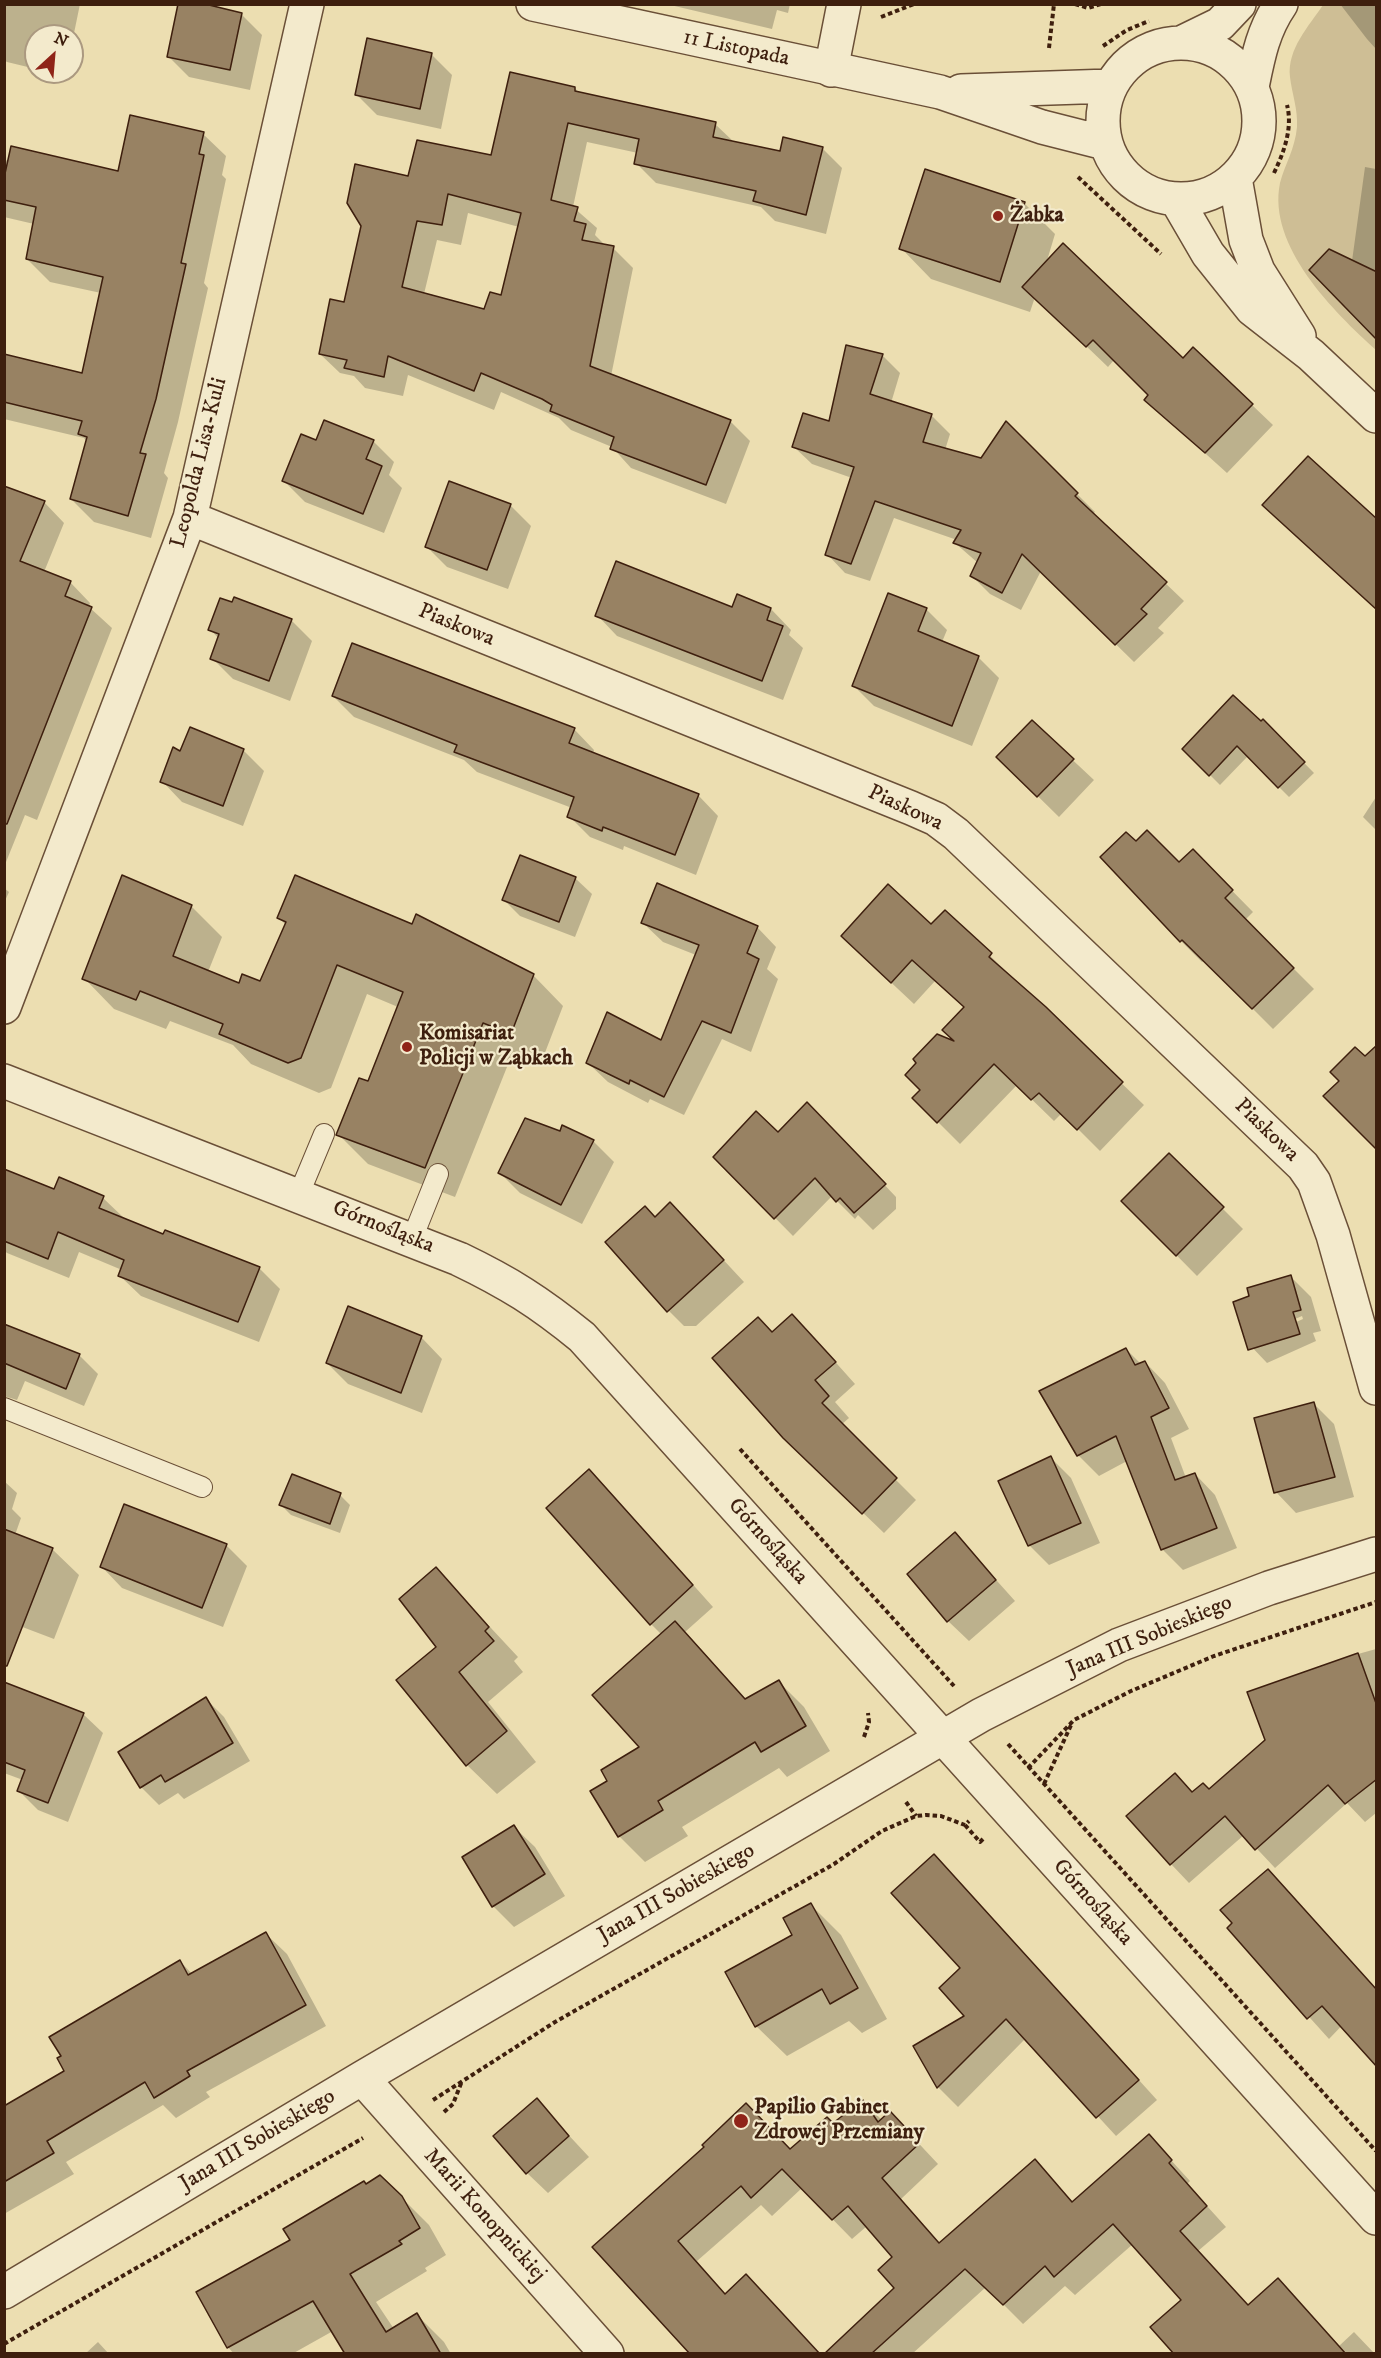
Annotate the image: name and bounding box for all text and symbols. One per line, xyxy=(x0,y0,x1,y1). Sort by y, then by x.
north arrow xyxy=(24,24,84,84)
street label: 11 Listopada xyxy=(680,25,792,73)
text: N xyxy=(51,28,71,51)
place label: Żabka xyxy=(1010,203,1064,229)
marker: Żabka xyxy=(991,209,1005,223)
street label: Leopolda Lisa-Kuli xyxy=(166,375,234,551)
street label: Piaskowa xyxy=(414,599,498,653)
street label: Piaskowa xyxy=(863,780,947,838)
place label: Komisariat Policji w Ząbkach xyxy=(419,1021,573,1072)
marker: Komisariat Policji w Ząbkach xyxy=(400,1040,414,1054)
street label: Piaskowa xyxy=(1228,1094,1304,1168)
street label: Górnośląska xyxy=(328,1196,438,1260)
street label: Górnośląska xyxy=(721,1493,813,1591)
street label: Jana III Sobieskiego xyxy=(1063,1590,1237,1684)
street label: Jana III Sobieskiego xyxy=(594,1838,760,1950)
street label: Górnośląska xyxy=(1046,1854,1138,1952)
street label: Jana III Sobieskiego xyxy=(175,2084,341,2198)
place label: Papilio Gabinet Zdrowej Przemiany xyxy=(754,2095,924,2146)
marker: Papilio Gabinet Zdrowej Przemiany xyxy=(732,2112,750,2130)
street label: Marii Konopnickiej xyxy=(417,2144,551,2288)

